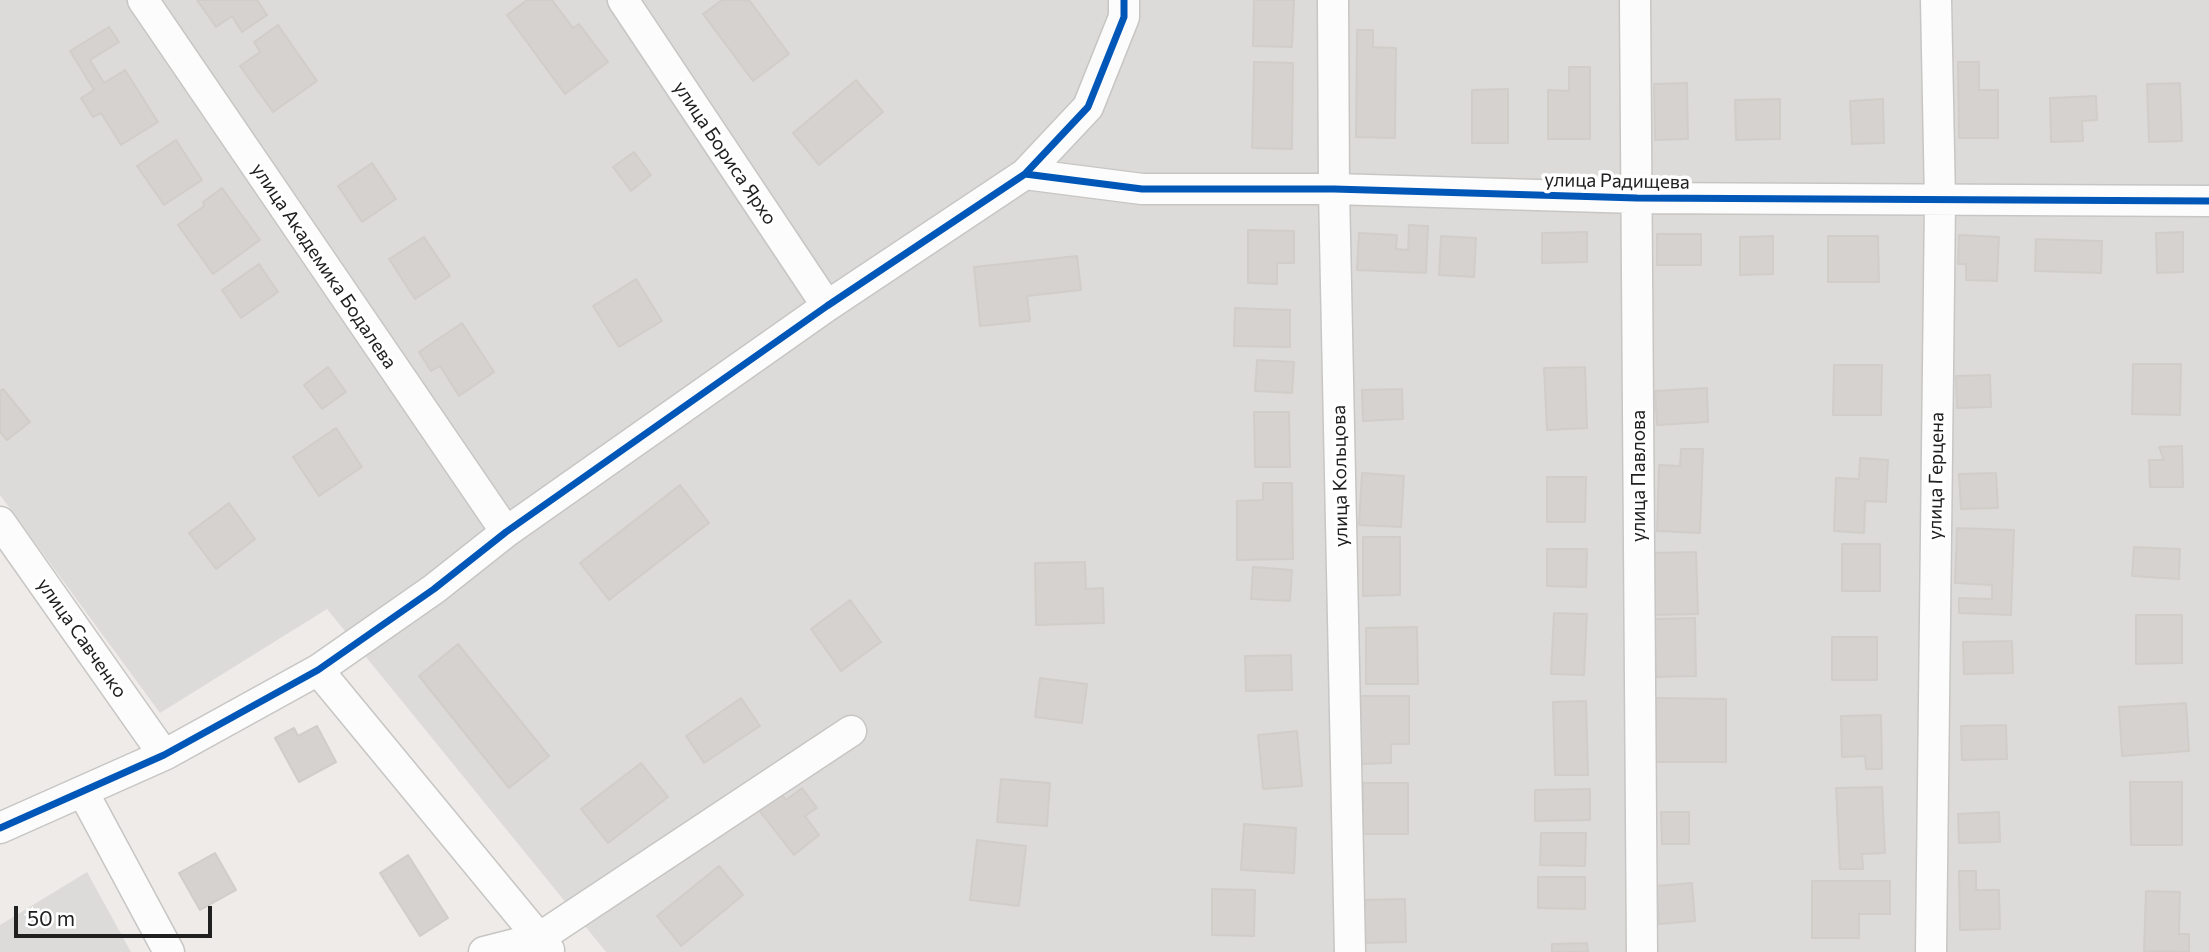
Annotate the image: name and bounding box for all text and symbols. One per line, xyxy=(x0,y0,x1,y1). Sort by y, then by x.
street label: улица Бориса Ярхо xyxy=(669,77,781,229)
street label: улица Академика Бодалева xyxy=(247,159,401,373)
street label: улица Радищева xyxy=(1544,168,1690,194)
street label: улица Кольцова xyxy=(1327,405,1353,547)
street label: улица Павлова xyxy=(1628,410,1650,542)
street label: улица Герцена xyxy=(1923,412,1949,540)
street label: улица Савченко xyxy=(32,574,132,702)
scale bar xyxy=(18,892,215,936)
text: 50 m xyxy=(27,905,75,930)

